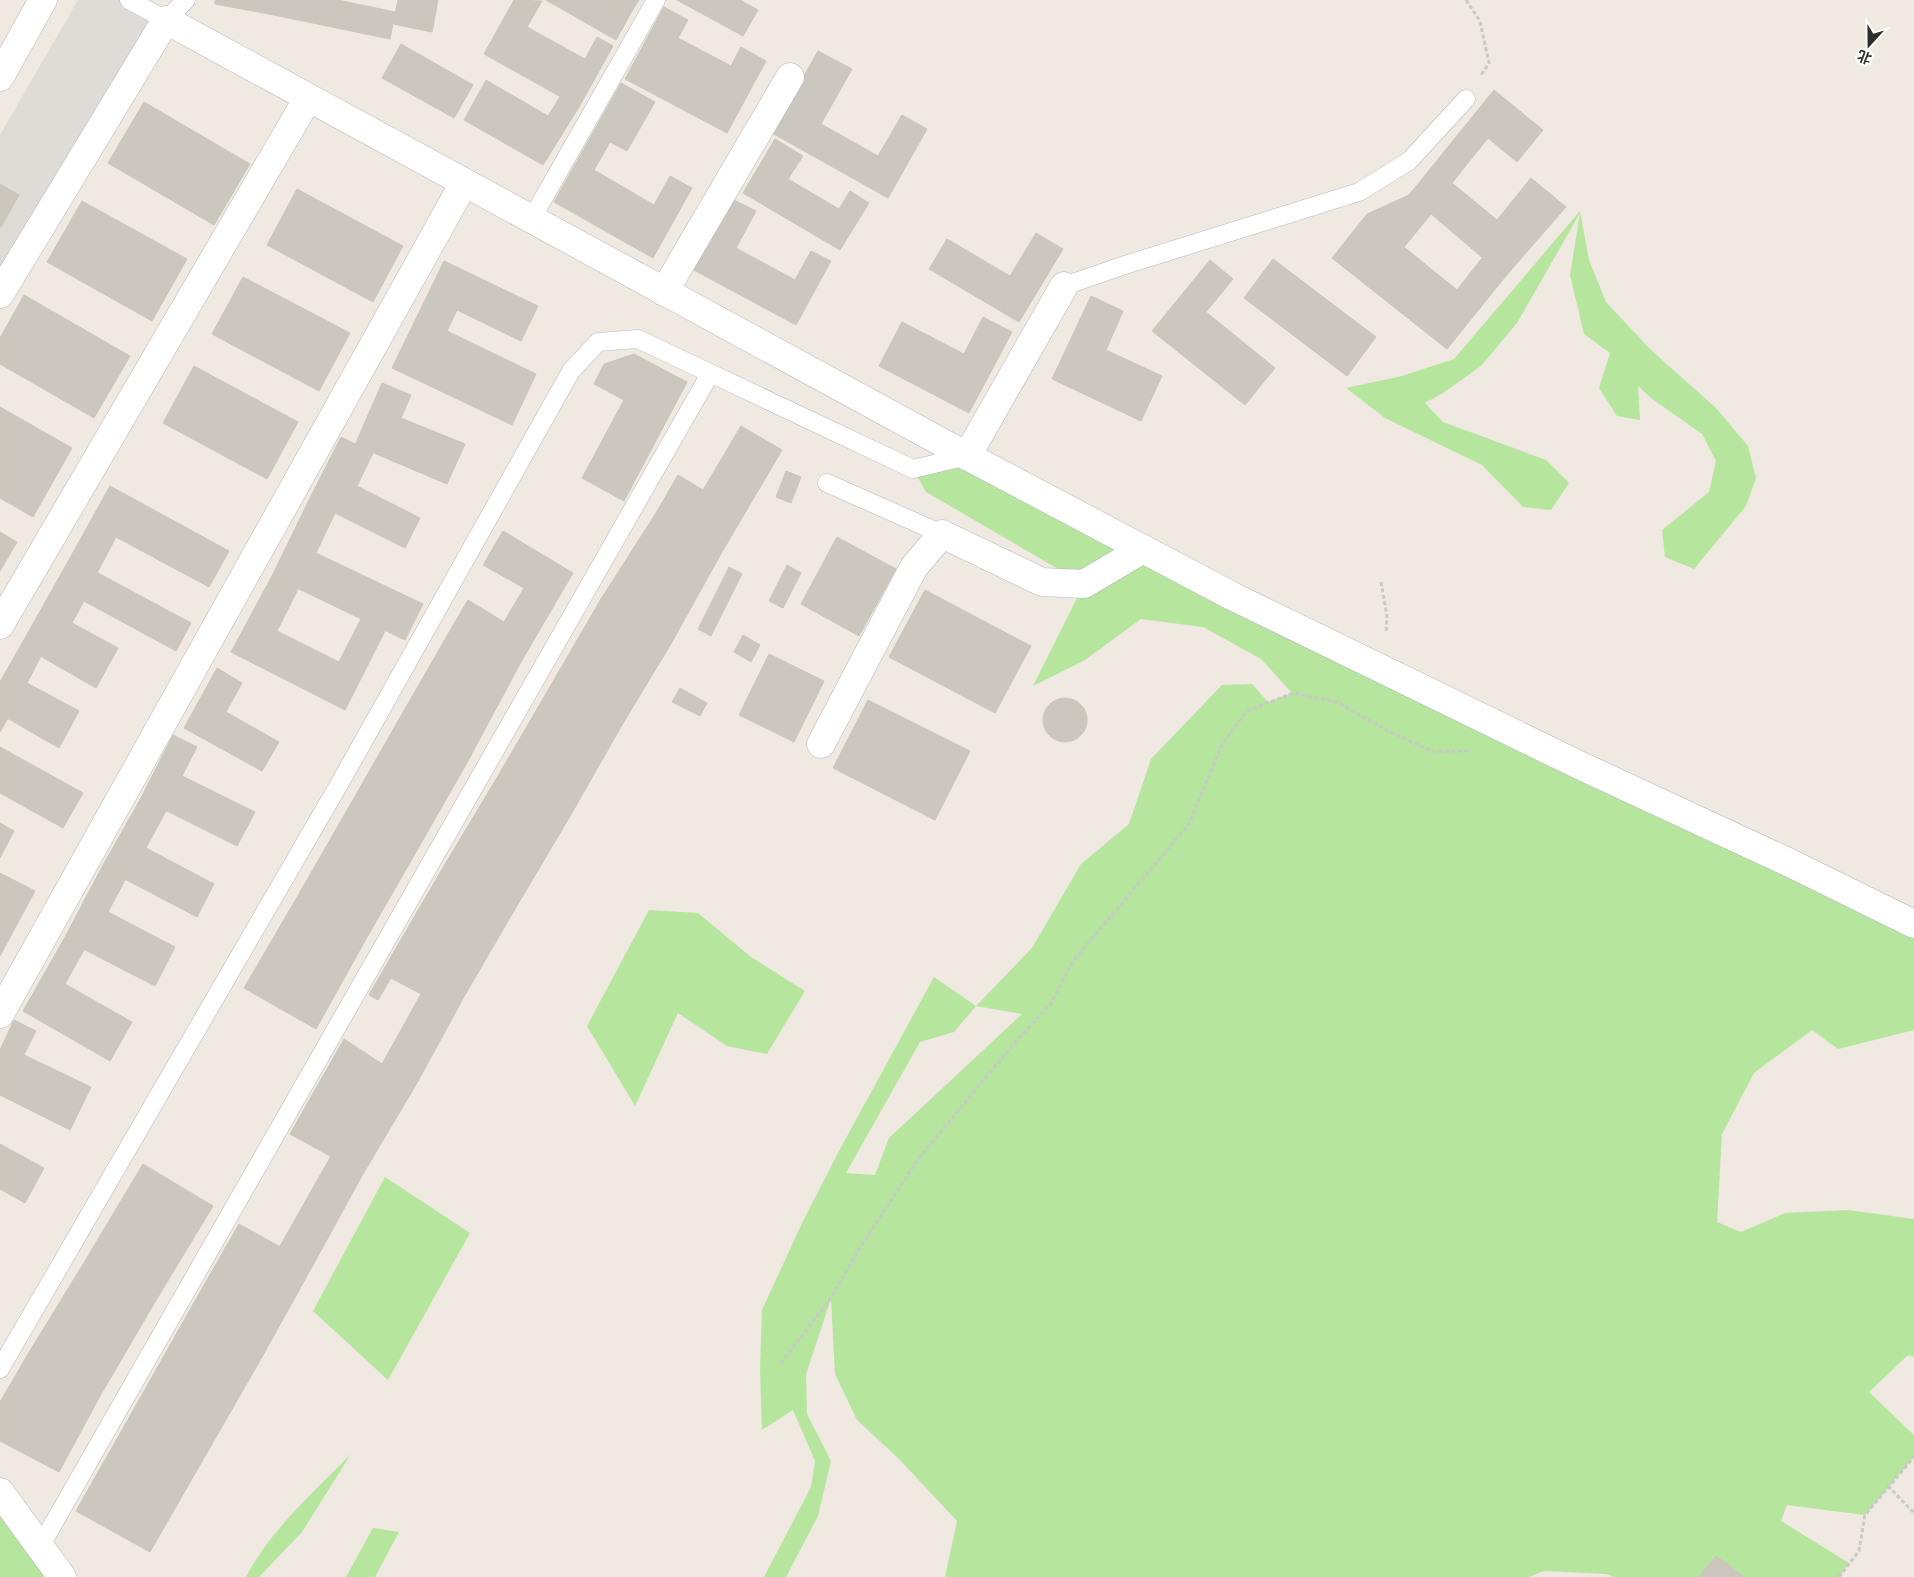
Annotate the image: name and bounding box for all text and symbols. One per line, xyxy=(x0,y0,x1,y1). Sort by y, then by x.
north arrow xyxy=(1844,20,1894,70)
text: 北 xyxy=(1855,47,1874,67)

